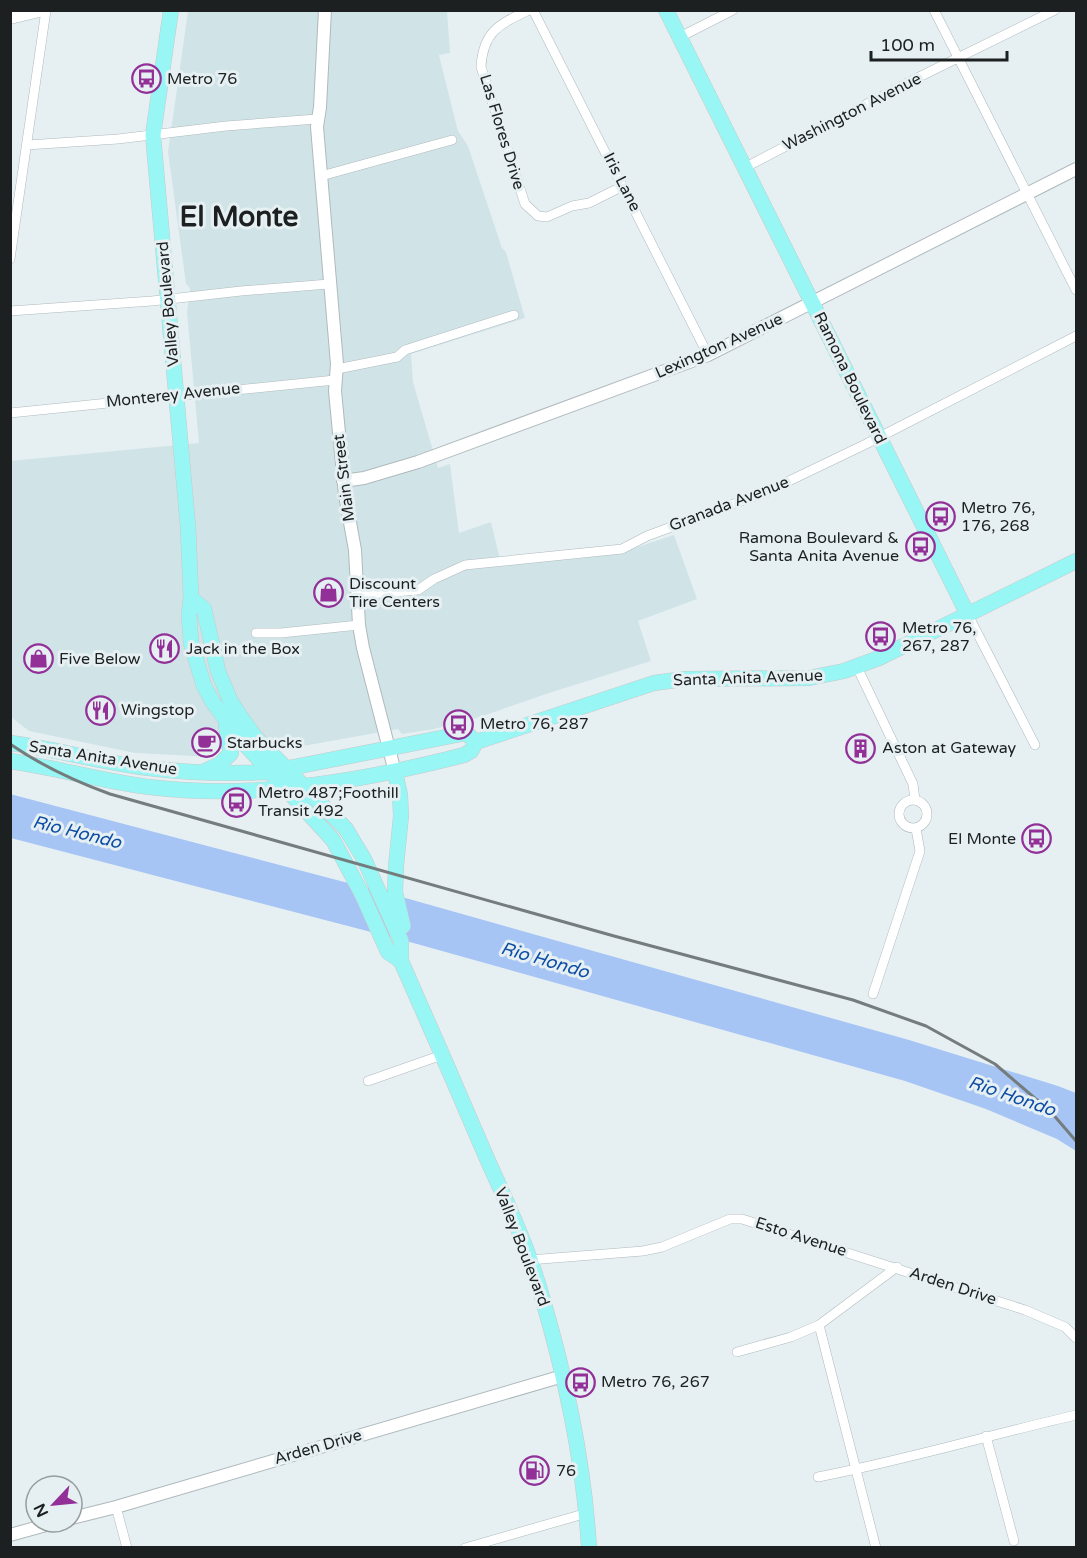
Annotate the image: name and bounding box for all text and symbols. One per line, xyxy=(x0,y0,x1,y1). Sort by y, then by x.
scale bar xyxy=(871,24,1008,62)
text: 100 m xyxy=(880,34,935,56)
bus stop icon: Metro 76 xyxy=(130,63,162,95)
street label: Washington Avenue xyxy=(779,68,925,156)
place label: Metro 76 xyxy=(167,69,237,89)
street label: Las Flores Drive xyxy=(475,72,529,192)
street label: Iris Lane xyxy=(599,149,645,215)
district label: El Monte xyxy=(180,200,299,234)
street label: Valley Boulevard xyxy=(153,241,183,367)
street label: Lexington Avenue xyxy=(652,309,786,383)
street label: Ramona Boulevard xyxy=(809,309,891,447)
street label: Monterey Avenue xyxy=(105,378,241,412)
street label: Main Street xyxy=(329,433,359,523)
street label: Granada Avenue xyxy=(666,472,792,536)
place label: Metro 76, 176, 268 xyxy=(961,498,1035,536)
bus stop icon: Metro 76, 176, 268 xyxy=(924,501,956,533)
place label: Ramona Boulevard & Santa Anita Avenue xyxy=(739,528,899,566)
bus stop icon: Ramona Boulevard & Santa Anita Avenue xyxy=(904,531,936,563)
place label: Discount Tire Centers xyxy=(349,574,440,612)
shop icon: Discount Tire Centers xyxy=(312,577,344,609)
place label: Metro 76, 267, 287 xyxy=(902,618,976,656)
bus stop icon: Metro 76, 267, 287 xyxy=(865,621,897,653)
restaurant icon: Jack in the Box xyxy=(149,633,181,665)
place label: Jack in the Box xyxy=(186,639,300,659)
shop icon: Five Below xyxy=(22,643,54,675)
place label: Five Below xyxy=(59,649,141,669)
street label: Santa Anita Avenue xyxy=(673,665,823,691)
restaurant icon: Wingstop xyxy=(84,694,116,726)
place label: Wingstop xyxy=(121,700,194,720)
bus stop icon: Metro 76, 287 xyxy=(443,708,475,740)
place label: Metro 76, 287 xyxy=(480,714,589,734)
cafe icon: Starbucks xyxy=(190,727,222,759)
building icon: Aston at Gateway xyxy=(845,732,877,764)
place label: Starbucks xyxy=(227,733,302,753)
street label: Santa Anita Avenue xyxy=(27,736,179,780)
place label: Aston at Gateway xyxy=(882,738,1017,758)
place label: Metro 487;Foothill Transit 492 xyxy=(258,783,399,821)
bus stop icon: Metro 487;Foothill Transit 492 xyxy=(221,786,253,818)
water label: Rio Hondo xyxy=(30,810,125,854)
bus stop icon: El Monte xyxy=(1021,823,1053,855)
place label: El Monte xyxy=(948,829,1016,849)
water label: Rio Hondo xyxy=(498,937,593,983)
water label: Rio Hondo xyxy=(966,1071,1059,1121)
street label: Valley Boulevard xyxy=(490,1185,554,1309)
street label: Esto Avenue xyxy=(753,1213,849,1261)
street label: Arden Drive xyxy=(907,1263,999,1309)
bus stop icon: Metro 76, 267 xyxy=(564,1366,596,1398)
place label: Metro 76, 267 xyxy=(601,1372,710,1392)
street label: Arden Drive xyxy=(272,1425,364,1469)
fuel station icon: 76 xyxy=(519,1455,551,1487)
place label: 76 xyxy=(556,1461,576,1481)
north arrow xyxy=(24,1474,84,1534)
text: N xyxy=(30,1500,53,1520)

